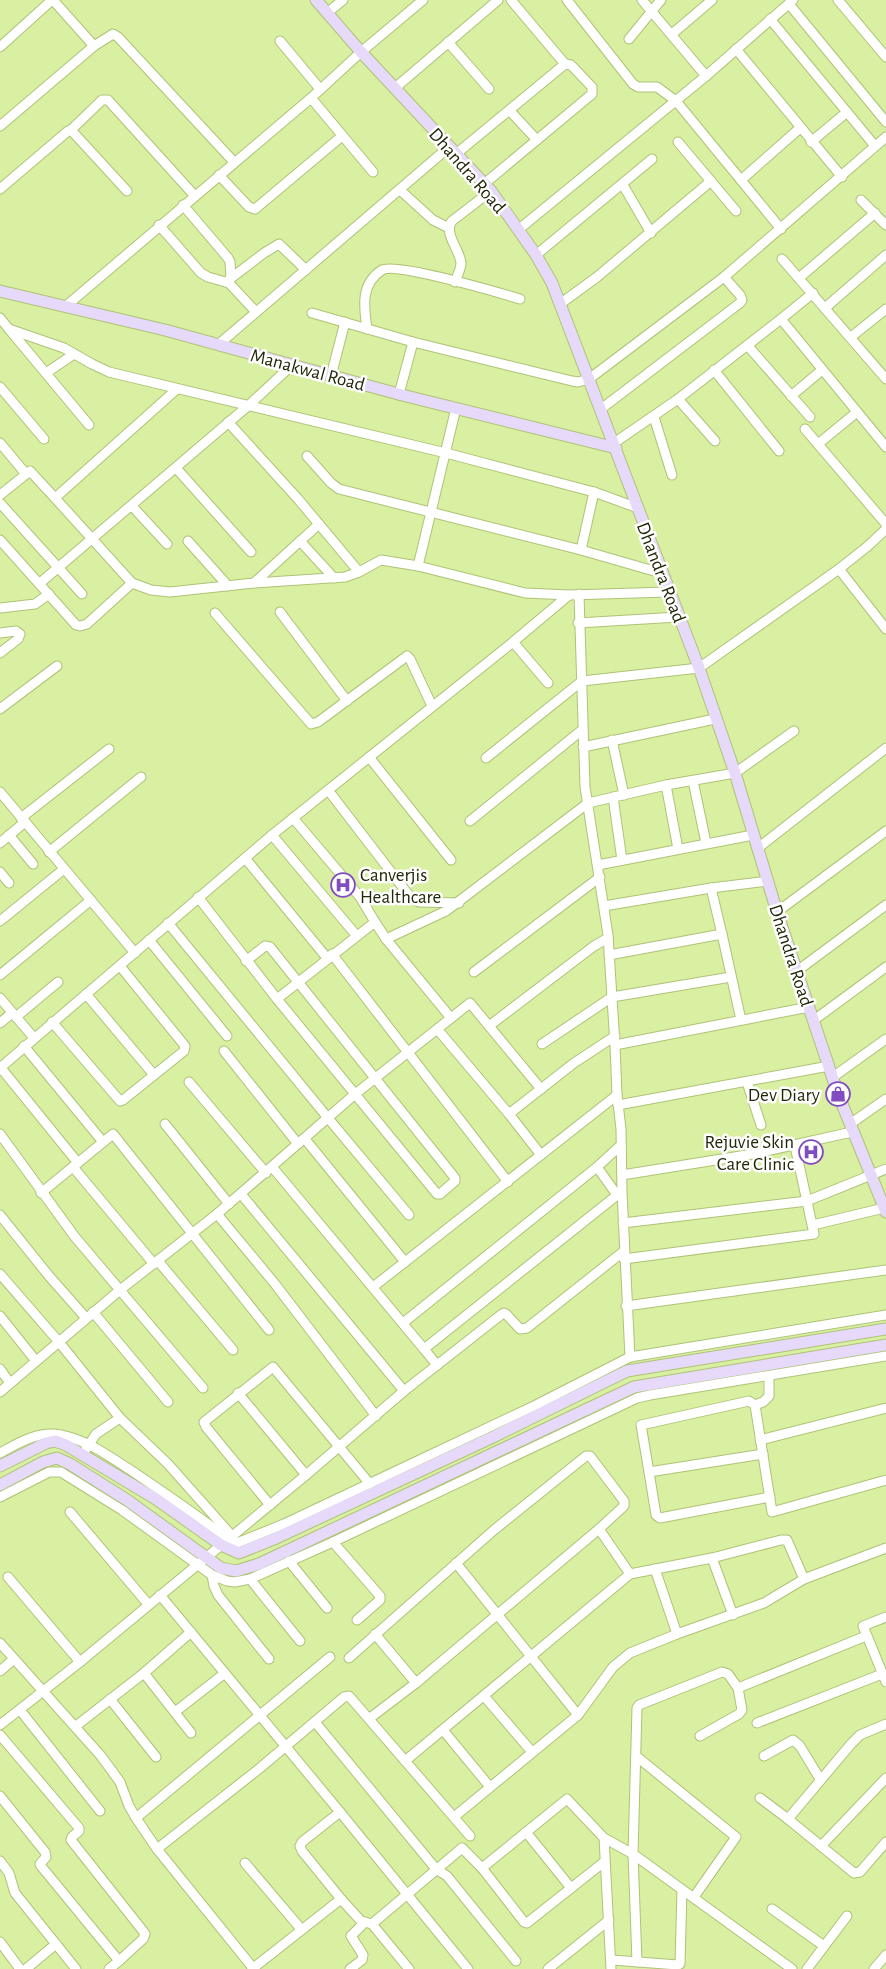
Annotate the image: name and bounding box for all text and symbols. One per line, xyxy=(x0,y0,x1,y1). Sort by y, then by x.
street label: Dhandra Road xyxy=(425,125,509,217)
street label: Manakwal Road xyxy=(248,346,367,395)
street label: Dhandra Road xyxy=(633,520,689,626)
place label: Canverjis Healthcare xyxy=(360,866,441,907)
hospital icon: Canverjis Healthcare xyxy=(330,872,356,898)
street label: Dhandra Road xyxy=(765,902,816,1009)
shop icon: Dev Diary xyxy=(825,1081,851,1107)
place label: Dev Diary xyxy=(748,1086,820,1105)
place label: Rejuvie Skin Care Clinic xyxy=(705,1133,794,1174)
hospital icon: Rejuvie Skin Care Clinic xyxy=(798,1139,824,1165)

